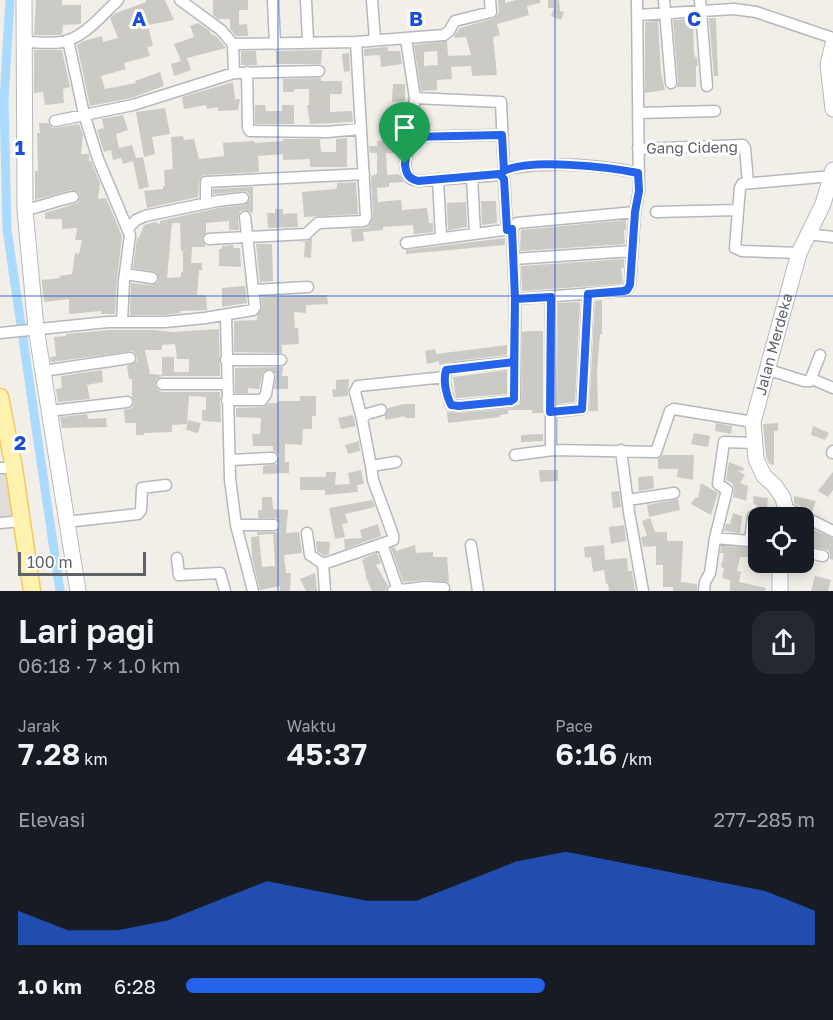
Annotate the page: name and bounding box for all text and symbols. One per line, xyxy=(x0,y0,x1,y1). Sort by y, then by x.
text: A xyxy=(132,6,146,30)
text: B xyxy=(409,6,423,30)
text: C xyxy=(687,6,701,30)
pin xyxy=(379,102,430,164)
icon: arrive xyxy=(388,111,421,144)
text: 1 xyxy=(15,135,25,159)
street label: Gang Cideng xyxy=(646,137,738,157)
street label: Jalan Merdeka xyxy=(751,291,796,397)
text: 2 xyxy=(14,430,26,454)
map controls xyxy=(748,507,814,573)
button: locate xyxy=(748,507,814,573)
scale bar xyxy=(18,549,146,576)
text: 100 m xyxy=(27,552,73,572)
text: Lari pagi xyxy=(18,611,155,650)
button: share xyxy=(752,611,815,674)
text: 06:18 · 7 × 1.0 km xyxy=(18,653,180,677)
text: Jarak xyxy=(18,716,60,736)
text: Waktu xyxy=(287,716,336,736)
text: Pace xyxy=(555,716,593,736)
text: 7.28 xyxy=(18,736,80,772)
text: 45:37 xyxy=(287,736,367,772)
text: 6:16 xyxy=(555,736,617,772)
text: km xyxy=(80,749,108,769)
text: /km xyxy=(617,749,652,769)
text: Elevasi xyxy=(18,807,85,831)
text: 277–285 m xyxy=(714,807,815,831)
text: 1.0 km xyxy=(18,974,82,998)
text: 6:28 xyxy=(114,974,156,998)

